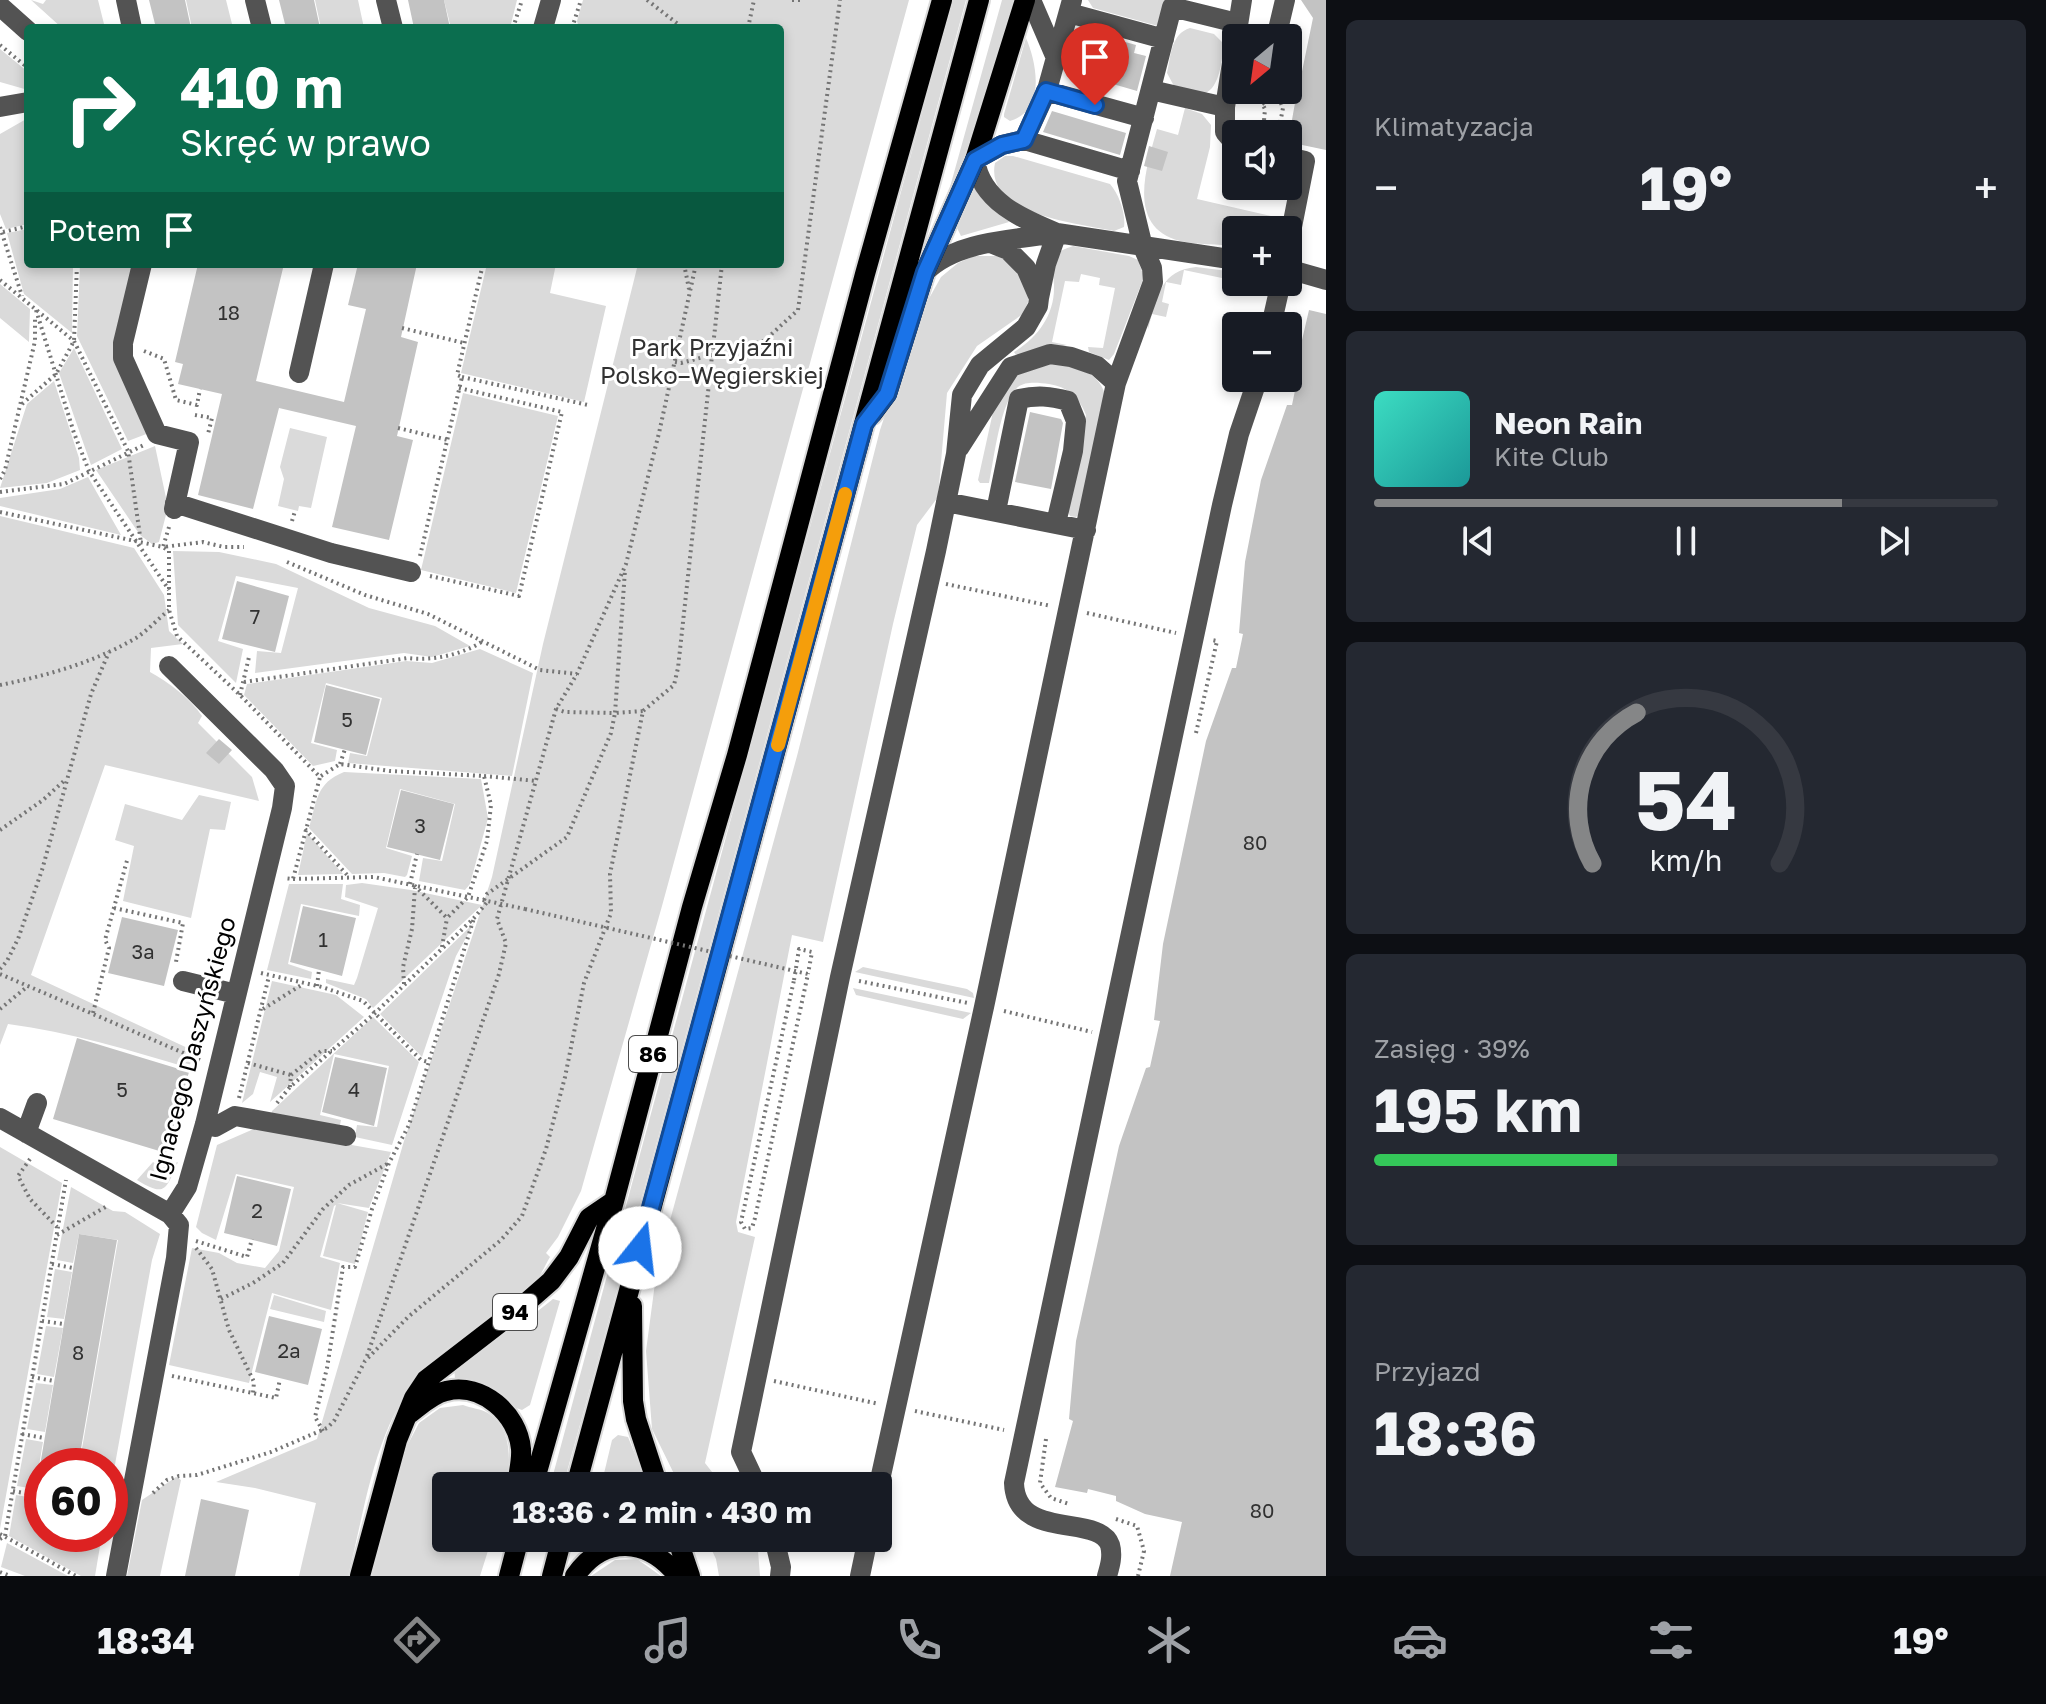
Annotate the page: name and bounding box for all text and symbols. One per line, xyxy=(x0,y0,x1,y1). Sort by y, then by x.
pin xyxy=(1061,23,1129,105)
north arrow xyxy=(1222,24,1302,104)
map controls xyxy=(1222,24,1302,392)
icon: arrive xyxy=(1073,35,1117,79)
text: 410 m xyxy=(180,53,343,120)
icon: right xyxy=(48,56,152,160)
text: Klimatyzacja xyxy=(1374,111,1534,142)
button: sound xyxy=(1222,120,1302,200)
text: Skręć w prawo xyxy=(180,121,431,164)
text: 19° xyxy=(1640,151,1732,223)
text: − xyxy=(1374,161,1398,214)
text: + xyxy=(1974,161,1998,214)
icon: arrive xyxy=(157,208,201,252)
text: Potem xyxy=(48,212,141,248)
button: + xyxy=(1222,216,1302,296)
house number: 18 xyxy=(218,300,240,324)
button: − xyxy=(1222,312,1302,392)
park label: Park Przyjaźni Polsko–Węgierskiej xyxy=(600,332,824,389)
text: Neon Rain xyxy=(1494,405,1642,441)
text: Kite Club xyxy=(1494,441,1609,472)
icon: previous xyxy=(1456,519,1500,563)
icon: pause xyxy=(1664,519,1708,563)
icon: next xyxy=(1872,519,1916,563)
house number: 7 xyxy=(250,604,260,628)
house number: 5 xyxy=(341,707,353,731)
text: 54 xyxy=(1635,748,1737,848)
house number: 3 xyxy=(414,813,426,837)
house number: 80 xyxy=(1243,830,1267,854)
text: km/h xyxy=(1650,843,1722,877)
street label: Ignacego Daszyńskiego xyxy=(142,913,241,1184)
house number: 1 xyxy=(318,927,328,951)
house number: 3a xyxy=(132,939,155,963)
text: Zasięg · 39% xyxy=(1374,1033,1530,1064)
road number: 86 xyxy=(629,1036,677,1072)
text: 195 km xyxy=(1374,1073,1582,1145)
house number: 5 xyxy=(116,1077,128,1101)
house number: 4 xyxy=(348,1077,360,1101)
house number: 2 xyxy=(251,1198,263,1222)
position arrow xyxy=(598,1206,682,1290)
road number: 94 xyxy=(493,1294,537,1330)
house number: 2a xyxy=(278,1338,300,1362)
house number: 8 xyxy=(72,1340,84,1364)
text: Przyjazd xyxy=(1374,1356,1480,1387)
text: 18:36 xyxy=(1374,1396,1537,1468)
speed limit sign: 60 xyxy=(24,1448,128,1552)
text: 18:36 · 2 min · 430 m xyxy=(512,1494,812,1530)
house number: 80 xyxy=(1250,1498,1274,1522)
icon: directions xyxy=(389,1612,445,1668)
icon: music xyxy=(640,1612,696,1668)
icon: phone xyxy=(891,1612,947,1668)
icon: climate xyxy=(1141,1612,1197,1668)
icon: car xyxy=(1392,1612,1448,1668)
icon: filters xyxy=(1643,1612,1699,1668)
text: 18:34 xyxy=(97,1619,195,1662)
text: 19° xyxy=(1893,1619,1949,1662)

